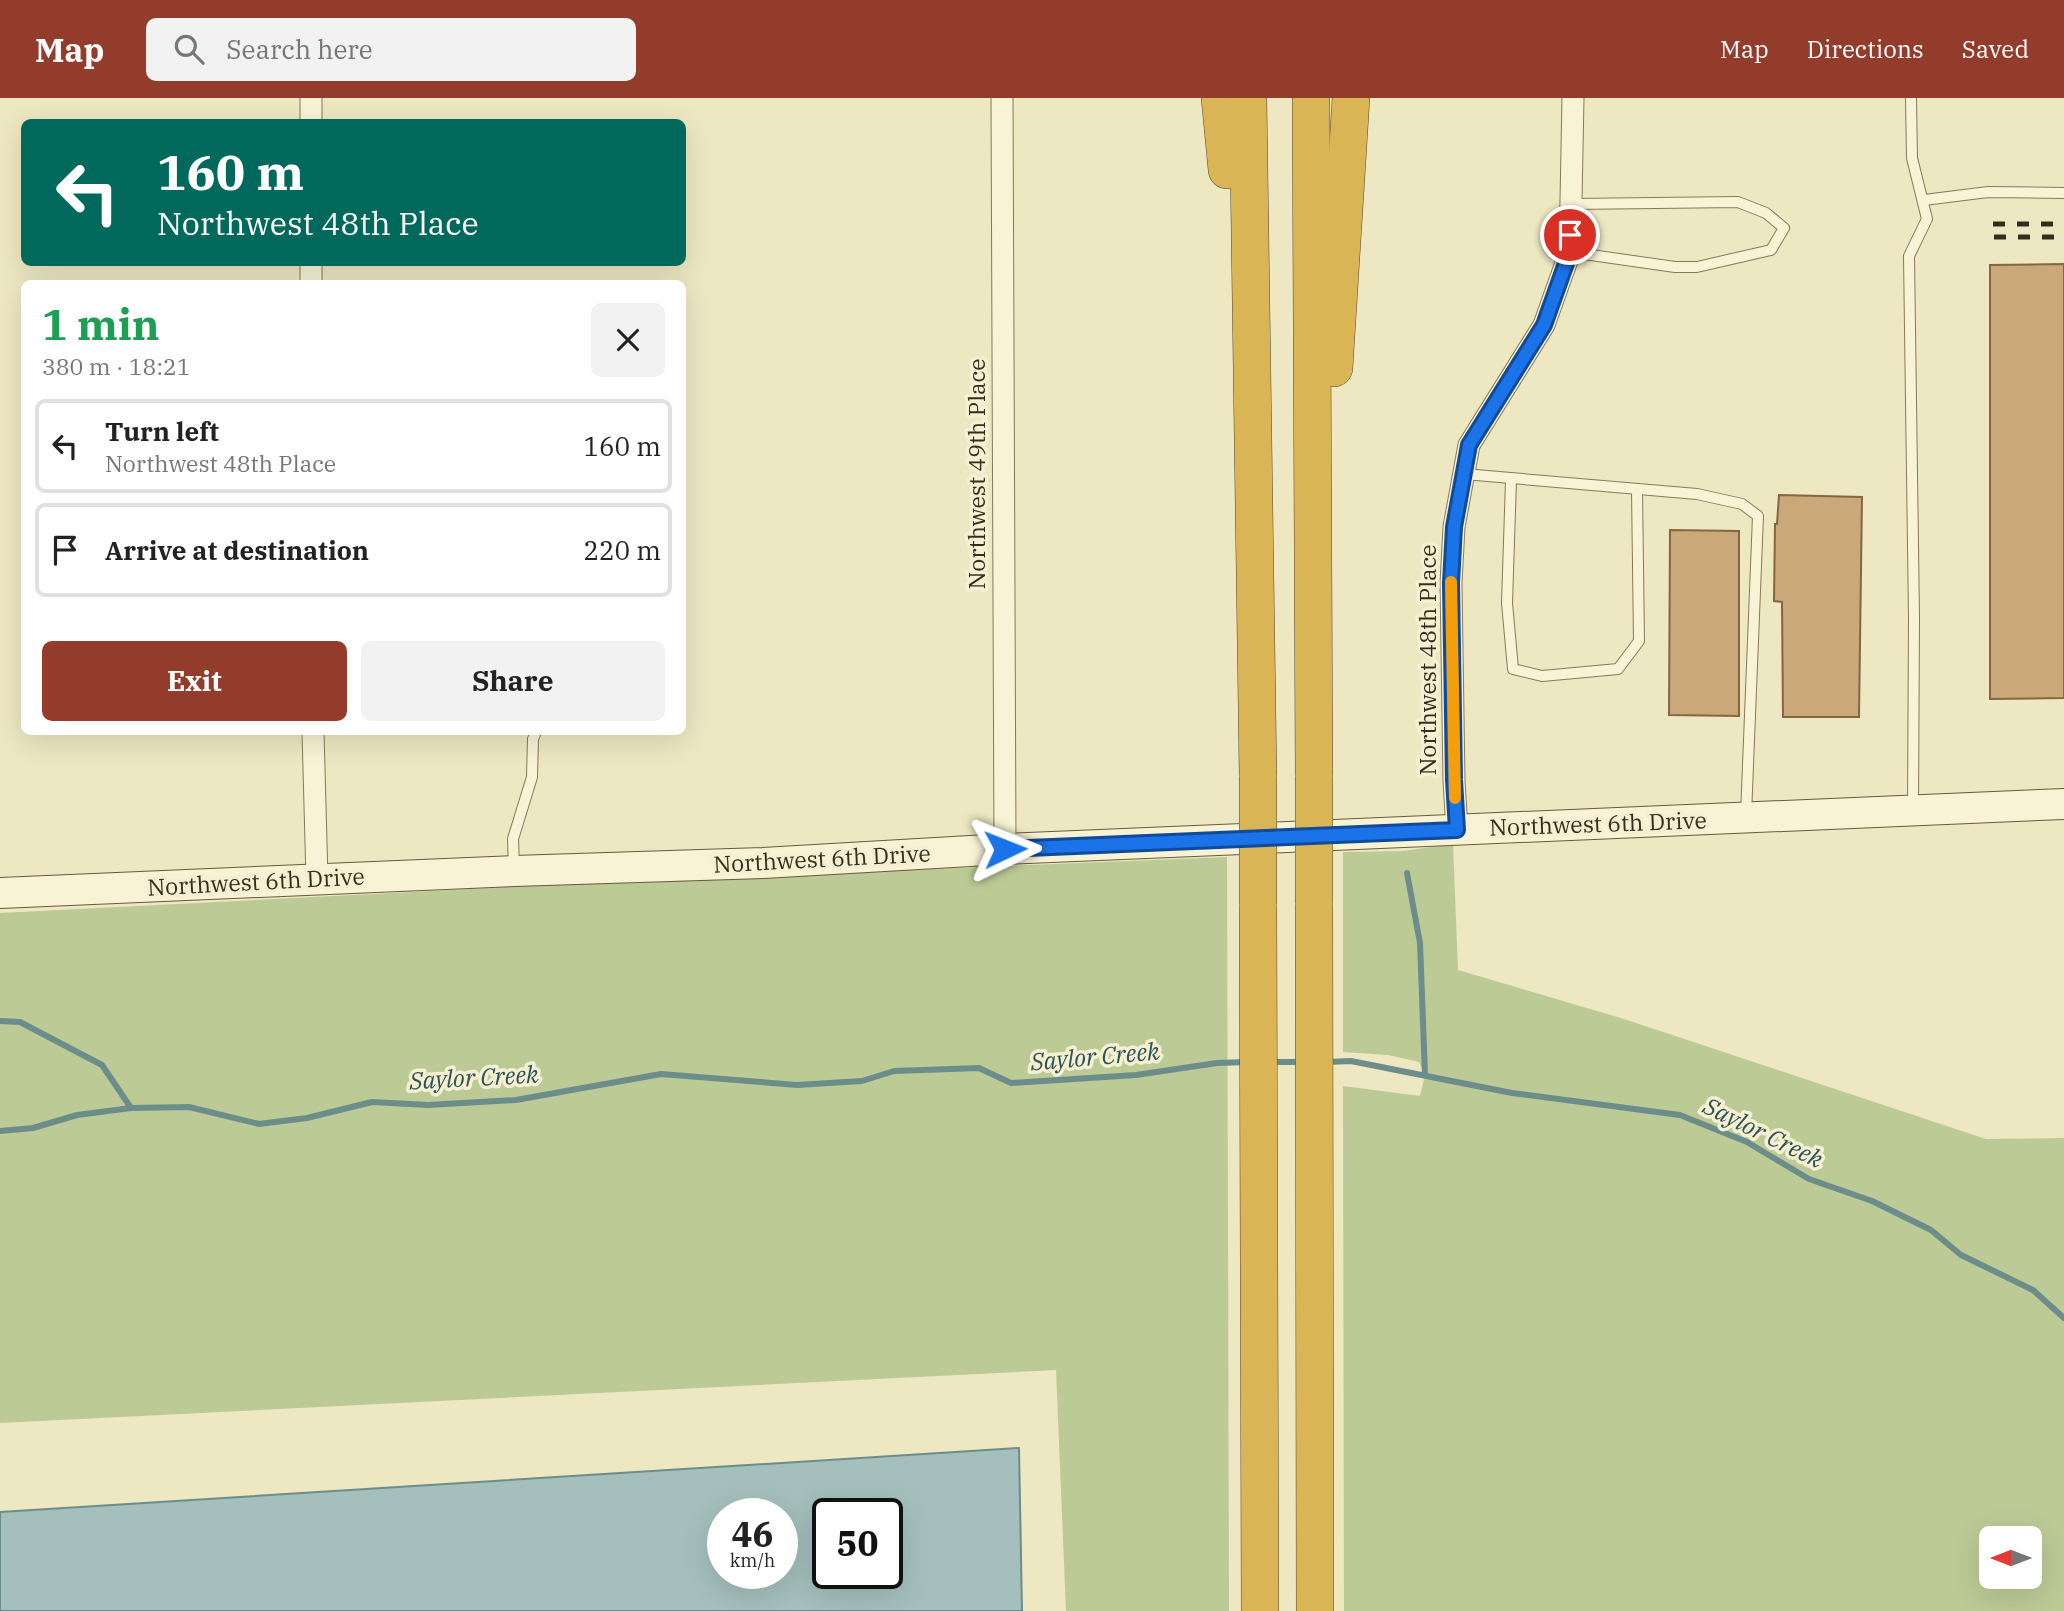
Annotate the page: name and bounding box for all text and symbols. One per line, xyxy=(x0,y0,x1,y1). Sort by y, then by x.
search box xyxy=(146,18,636,81)
text: Map xyxy=(35,28,104,71)
icon: search xyxy=(170,30,208,68)
text: Search here xyxy=(226,32,373,66)
text: Map xyxy=(1720,33,1769,65)
text: Directions xyxy=(1807,33,1924,65)
text: Saved xyxy=(1962,33,2029,65)
text: 160 m xyxy=(157,140,304,203)
icon: left xyxy=(42,147,133,238)
text: Northwest 48th Place xyxy=(157,202,479,244)
pin xyxy=(1540,205,1600,265)
icon: arrive xyxy=(1551,216,1589,254)
text: 1 min xyxy=(42,297,160,352)
button: close xyxy=(591,303,665,377)
text: 380 m · 18:21 xyxy=(42,351,191,381)
street label: Northwest 49th Place xyxy=(961,358,991,590)
text: Turn left xyxy=(105,414,219,448)
icon: left xyxy=(46,427,84,465)
text: 160 m xyxy=(583,429,661,463)
text: Northwest 48th Place xyxy=(105,448,336,478)
icon: arrive xyxy=(46,531,84,569)
text: Arrive at destination xyxy=(105,533,369,567)
text: 220 m xyxy=(583,533,661,567)
street label: Northwest 48th Place xyxy=(1412,544,1442,776)
button: Exit xyxy=(42,641,347,721)
button: Share xyxy=(361,641,665,721)
street label: Northwest 6th Drive xyxy=(1489,804,1707,842)
position arrow xyxy=(968,812,1042,886)
street label: Northwest 6th Drive xyxy=(712,837,931,879)
street label: Northwest 6th Drive xyxy=(146,860,365,902)
water label: Saylor Creek xyxy=(1028,1034,1161,1078)
water label: Saylor Creek xyxy=(407,1058,540,1096)
water label: Saylor Creek xyxy=(1697,1089,1829,1175)
speed limit sign: 50 xyxy=(812,1498,903,1589)
text: 46 xyxy=(731,1511,774,1557)
north arrow xyxy=(1979,1526,2042,1589)
map controls xyxy=(1979,1526,2042,1589)
text: km/h xyxy=(730,1549,775,1572)

